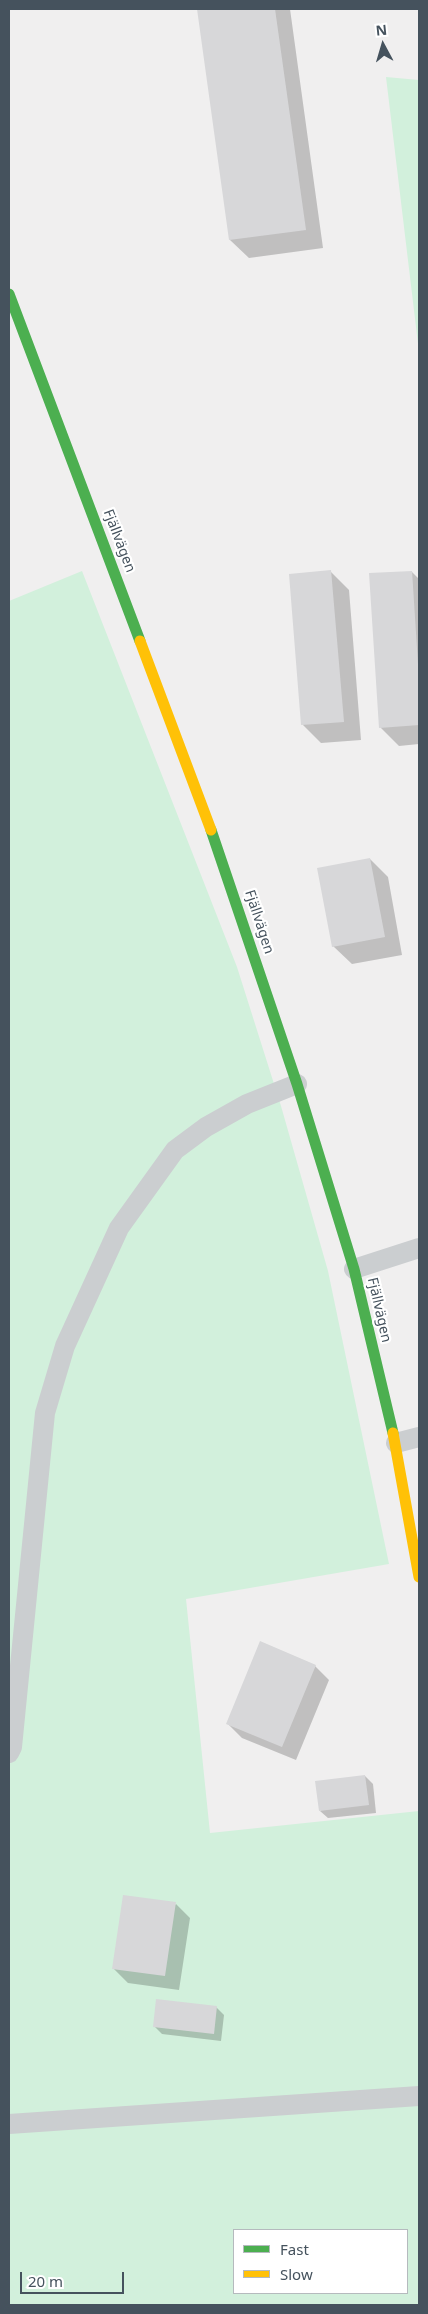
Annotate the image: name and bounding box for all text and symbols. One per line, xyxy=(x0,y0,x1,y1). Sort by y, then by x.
north arrow xyxy=(358,20,408,70)
text: N xyxy=(375,20,388,40)
street label: Fjällvägen xyxy=(99,507,139,575)
street label: Fjällvägen xyxy=(241,888,277,956)
street label: Fjällvägen xyxy=(363,1276,395,1344)
legend xyxy=(233,2229,408,2294)
text: Fast xyxy=(280,2239,309,2259)
scale bar xyxy=(22,2262,126,2294)
text: Slow xyxy=(280,2264,313,2284)
text: 20 m xyxy=(28,2271,63,2291)

